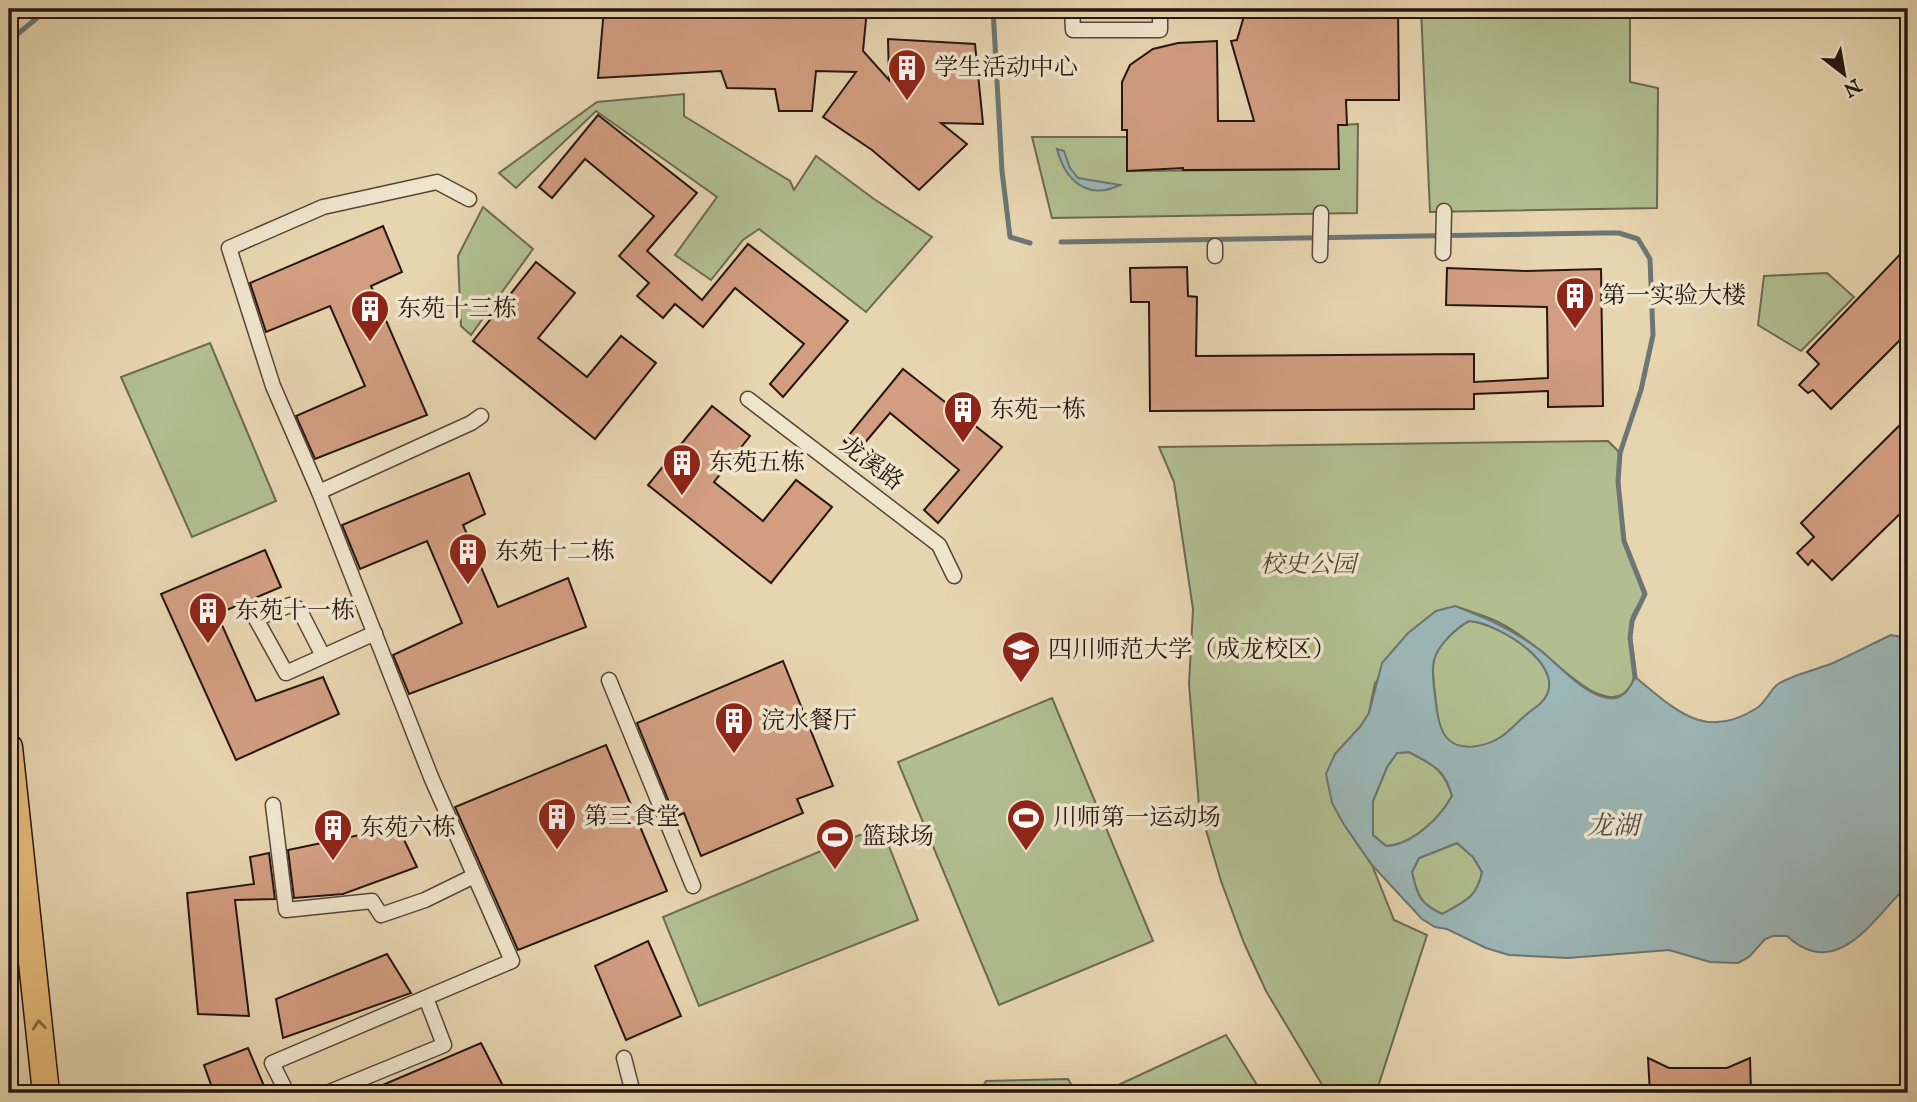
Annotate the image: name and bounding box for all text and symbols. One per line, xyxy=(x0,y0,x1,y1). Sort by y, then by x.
north arrow xyxy=(1808,38,1878,108)
building icon: 学生活动中心 xyxy=(886,47,928,102)
place label: 学生活动中心 xyxy=(934,53,1078,84)
text: N xyxy=(1838,72,1866,102)
building icon: 第一实验大楼 xyxy=(1554,275,1596,330)
place label: 第一实验大楼 xyxy=(1602,281,1746,312)
building icon: 东苑十三栋 xyxy=(349,288,391,343)
place label: 东苑十三栋 xyxy=(397,294,517,325)
building icon: 东苑一栋 xyxy=(942,389,984,444)
place label: 东苑一栋 xyxy=(990,395,1086,426)
street label: 龙溪路 xyxy=(833,430,909,498)
building icon: 东苑五栋 xyxy=(661,442,703,497)
place label: 东苑五栋 xyxy=(709,448,805,479)
building icon: 东苑十二栋 xyxy=(447,531,489,586)
place label: 东苑十二栋 xyxy=(495,537,615,568)
park label: 校史公园 xyxy=(1260,550,1360,581)
building icon: 东苑十一栋 xyxy=(187,590,229,645)
place label: 东苑十一栋 xyxy=(235,596,355,627)
school or university icon: 四川师范大学（成龙校区） xyxy=(1000,629,1042,684)
place label: 四川师范大学（成龙校区） xyxy=(1048,635,1336,666)
building icon: 浣水餐厅 xyxy=(713,700,755,755)
place label: 浣水餐厅 xyxy=(761,706,857,737)
building icon: 第三食堂 xyxy=(536,796,578,851)
sports icon: 川师第一运动场 xyxy=(1005,797,1047,852)
place label: 第三食堂 xyxy=(584,802,680,833)
place label: 川师第一运动场 xyxy=(1053,803,1221,834)
building icon: 东苑六栋 xyxy=(312,807,354,862)
water label: 龙湖 xyxy=(1587,810,1643,843)
place label: 东苑六栋 xyxy=(360,813,456,844)
sports icon: 篮球场 xyxy=(814,816,856,871)
place label: 篮球场 xyxy=(862,822,934,853)
one-way arrow xyxy=(31,1020,46,1031)

